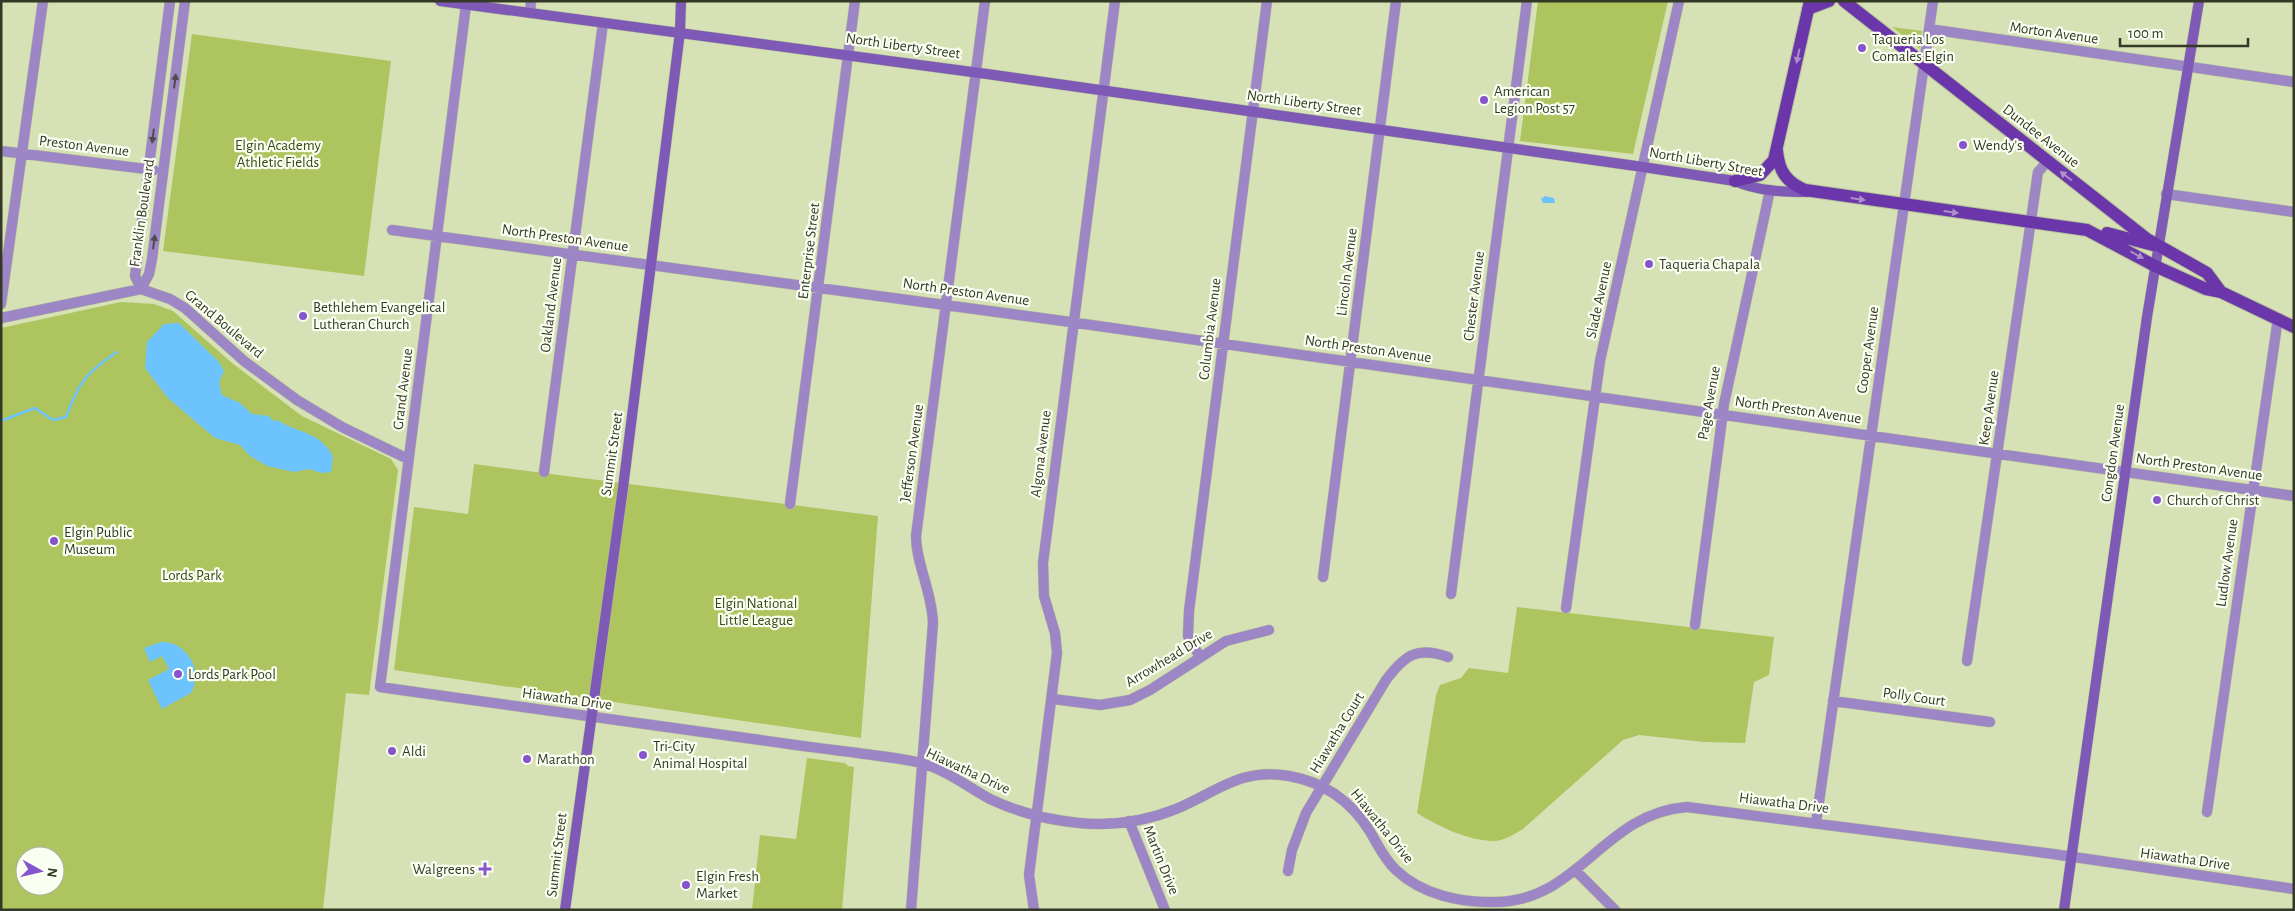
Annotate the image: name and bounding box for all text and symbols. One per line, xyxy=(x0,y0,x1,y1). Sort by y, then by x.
scale bar xyxy=(2120,15,2248,47)
street label: Morton Avenue xyxy=(2009,19,2099,47)
text: 100 m xyxy=(2128,26,2163,41)
street label: North Liberty Street xyxy=(845,31,961,61)
place label: Taqueria Los Comales Elgin xyxy=(1872,32,1954,64)
marker: Taqueria Los Comales Elgin xyxy=(1856,42,1868,54)
one-way arrow xyxy=(1794,49,1802,64)
one-way arrow xyxy=(171,73,179,89)
place label: American Legion Post 57 xyxy=(1494,84,1575,116)
street label: North Liberty Street xyxy=(1246,88,1362,118)
marker: American Legion Post 57 xyxy=(1478,94,1490,106)
street label: Dundee Avenue xyxy=(2000,102,2082,171)
one-way arrow xyxy=(148,129,156,145)
street label: Preston Avenue xyxy=(38,133,130,159)
park label: Elgin Academy Athletic Fields xyxy=(235,138,321,170)
place label: Wendy's xyxy=(1973,138,2023,153)
marker: Wendy's xyxy=(1957,139,1969,151)
street label: North Liberty Street xyxy=(1648,145,1764,179)
street label: Franklin Boulevard xyxy=(127,158,157,268)
one-way arrow xyxy=(2059,171,2073,181)
one-way arrow xyxy=(1851,195,1867,203)
street label: Enterprise Street xyxy=(796,202,822,300)
one-way arrow xyxy=(1944,208,1960,216)
street label: North Preston Avenue xyxy=(501,222,629,254)
street label: Lincoln Avenue xyxy=(1334,227,1360,317)
one-way arrow xyxy=(150,234,158,250)
street label: Chester Avenue xyxy=(1461,250,1487,342)
one-way arrow xyxy=(2130,251,2144,260)
street label: Oakland Avenue xyxy=(538,257,564,353)
place label: Taqueria Chapala xyxy=(1659,257,1760,272)
marker: Taqueria Chapala xyxy=(1643,258,1655,270)
street label: Slade Avenue xyxy=(1584,260,1615,340)
street label: North Preston Avenue xyxy=(902,276,1030,308)
street label: Columbia Avenue xyxy=(1196,277,1224,381)
street label: Grand Boulevard xyxy=(182,287,266,361)
place label: Bethlehem Evangelical Lutheran Church xyxy=(313,300,445,332)
street label: Cooper Avenue xyxy=(1854,305,1882,395)
marker: Bethlehem Evangelical Lutheran Church xyxy=(297,310,309,322)
street label: North Preston Avenue xyxy=(1304,333,1432,365)
street label: Grand Avenue xyxy=(391,347,415,431)
street label: Page Avenue xyxy=(1695,365,1723,441)
street label: Keep Avenue xyxy=(1976,369,2002,446)
street label: North Preston Avenue xyxy=(1734,394,1862,426)
street label: Jefferson Avenue xyxy=(898,403,926,503)
street label: Congdon Avenue xyxy=(2099,403,2127,503)
street label: Algona Avenue xyxy=(1028,409,1054,498)
street label: Summit Street xyxy=(599,411,625,497)
street label: North Preston Avenue xyxy=(2135,451,2263,483)
place label: Church of Christ xyxy=(2167,493,2260,508)
marker: Church of Christ xyxy=(2151,494,2163,506)
street label: Ludlow Avenue xyxy=(2213,518,2241,608)
place label: Elgin Public Museum xyxy=(64,525,132,557)
marker: Elgin Public Museum xyxy=(48,535,60,547)
park label: Lords Park xyxy=(162,568,222,583)
park label: Elgin National Little League xyxy=(715,596,797,628)
street label: Arrowhead Drive xyxy=(1123,626,1215,690)
place label: Lords Park Pool xyxy=(188,667,276,682)
marker: Lords Park Pool xyxy=(172,668,184,680)
street label: Hiawatha Drive xyxy=(521,685,613,713)
street label: Polly Court xyxy=(1882,685,1946,709)
street label: Hiawatha Court xyxy=(1307,690,1367,776)
place label: Tri-City Animal Hospital xyxy=(653,739,748,771)
place label: Aldi xyxy=(402,744,426,759)
marker: Aldi xyxy=(386,745,398,757)
street label: Hiawatha Drive xyxy=(924,745,1012,797)
marker: Tri-City Animal Hospital xyxy=(637,749,649,761)
place label: Marathon xyxy=(537,752,595,767)
marker: Marathon xyxy=(521,753,533,765)
street label: Hiawatha Drive xyxy=(1348,786,1416,866)
street label: Hiawatha Drive xyxy=(1738,790,1830,816)
street label: Summit Street xyxy=(544,812,570,898)
street label: Martin Drive xyxy=(1140,823,1182,897)
street label: Hiawatha Drive xyxy=(2139,845,2231,873)
north arrow xyxy=(15,846,65,896)
place label: Walgreens xyxy=(413,862,475,877)
marker: Walgreens xyxy=(479,863,491,875)
text: N xyxy=(44,867,59,878)
place label: Elgin Fresh Market xyxy=(696,869,759,901)
marker: Elgin Fresh Market xyxy=(680,879,692,891)

